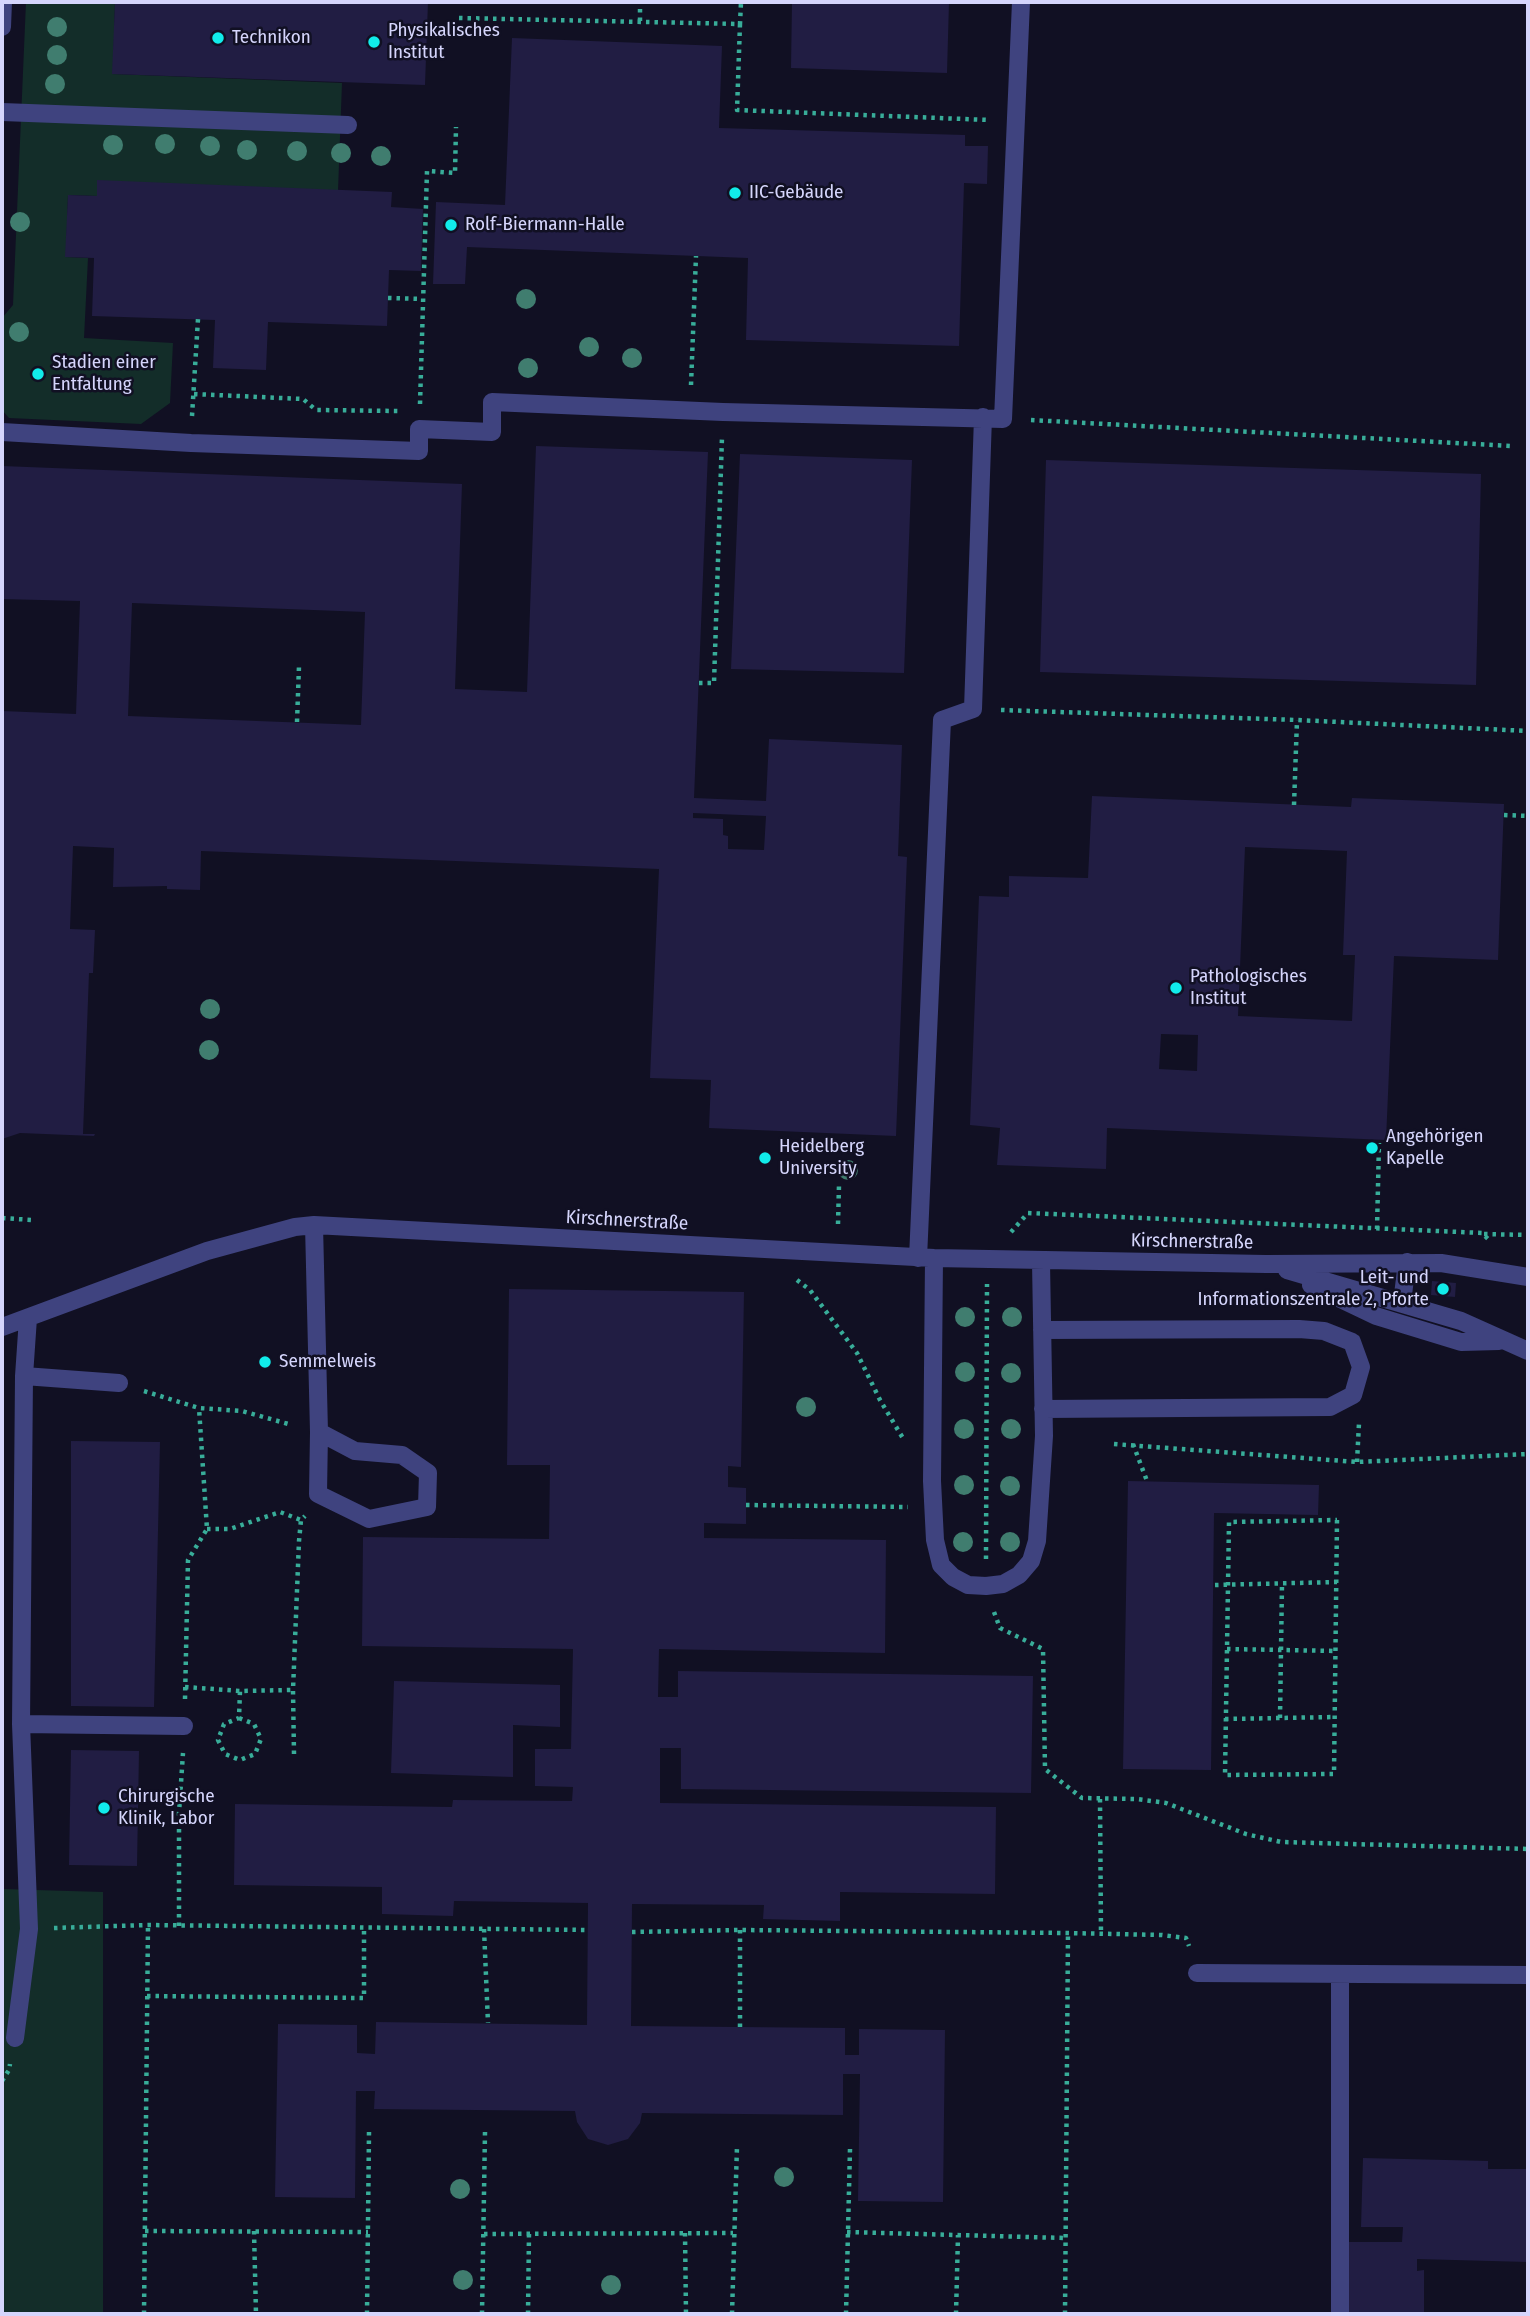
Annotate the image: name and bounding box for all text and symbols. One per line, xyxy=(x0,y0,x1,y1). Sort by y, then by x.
place label: Physikalisches Institut xyxy=(388,20,500,64)
place label: Technikon xyxy=(232,27,311,49)
marker: Technikon xyxy=(210,30,226,46)
marker: Physikalisches Institut xyxy=(366,34,382,50)
place label: IIC-Gebäude xyxy=(749,182,844,204)
marker: IIC-Gebäude xyxy=(727,185,743,201)
place label: Rolf-Biermann-Halle xyxy=(465,214,625,236)
marker: Rolf-Biermann-Halle xyxy=(443,217,459,233)
place label: Stadien einer Entfaltung xyxy=(52,352,156,396)
marker: Stadien einer Entfaltung xyxy=(30,366,46,382)
place label: Pathologisches Institut xyxy=(1190,966,1307,1010)
marker: Pathologisches Institut xyxy=(1168,980,1184,996)
place label: Angehörigen Kapelle xyxy=(1386,1126,1483,1170)
place label: Heidelberg University xyxy=(779,1136,864,1180)
marker: Angehörigen Kapelle xyxy=(1364,1140,1380,1156)
marker: Heidelberg University xyxy=(757,1150,773,1166)
street label: Kirschnerstraße xyxy=(565,1206,689,1236)
street label: Kirschnerstraße xyxy=(1131,1230,1253,1254)
place label: Leit- und Informationszentrale 2, Pforte xyxy=(1198,1267,1429,1311)
marker: Leit- und Informationszentrale 2, Pforte xyxy=(1435,1281,1451,1297)
place label: Semmelweis xyxy=(279,1351,376,1373)
marker: Semmelweis xyxy=(257,1354,273,1370)
place label: Chirurgische Klinik, Labor xyxy=(118,1786,215,1830)
marker: Chirurgische Klinik, Labor xyxy=(96,1800,112,1816)

